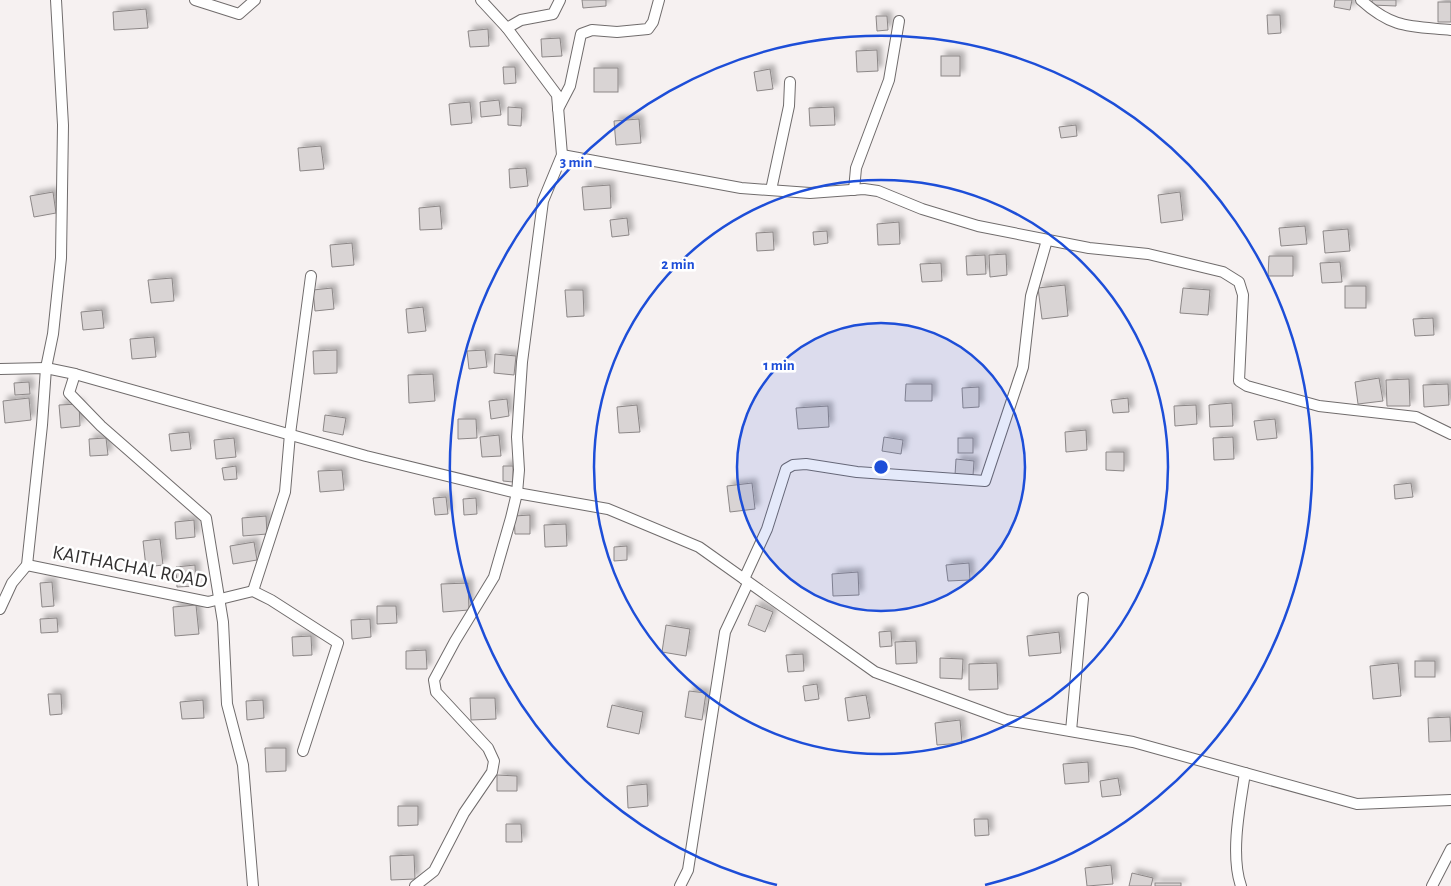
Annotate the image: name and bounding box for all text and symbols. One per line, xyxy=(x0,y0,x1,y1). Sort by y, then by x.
text: 3 min xyxy=(560,155,592,170)
text: 2 min xyxy=(661,257,695,272)
text: 1 min xyxy=(763,358,795,373)
centre of rings xyxy=(872,458,890,476)
street label: KAITHACHAL ROAD xyxy=(51,542,209,592)

